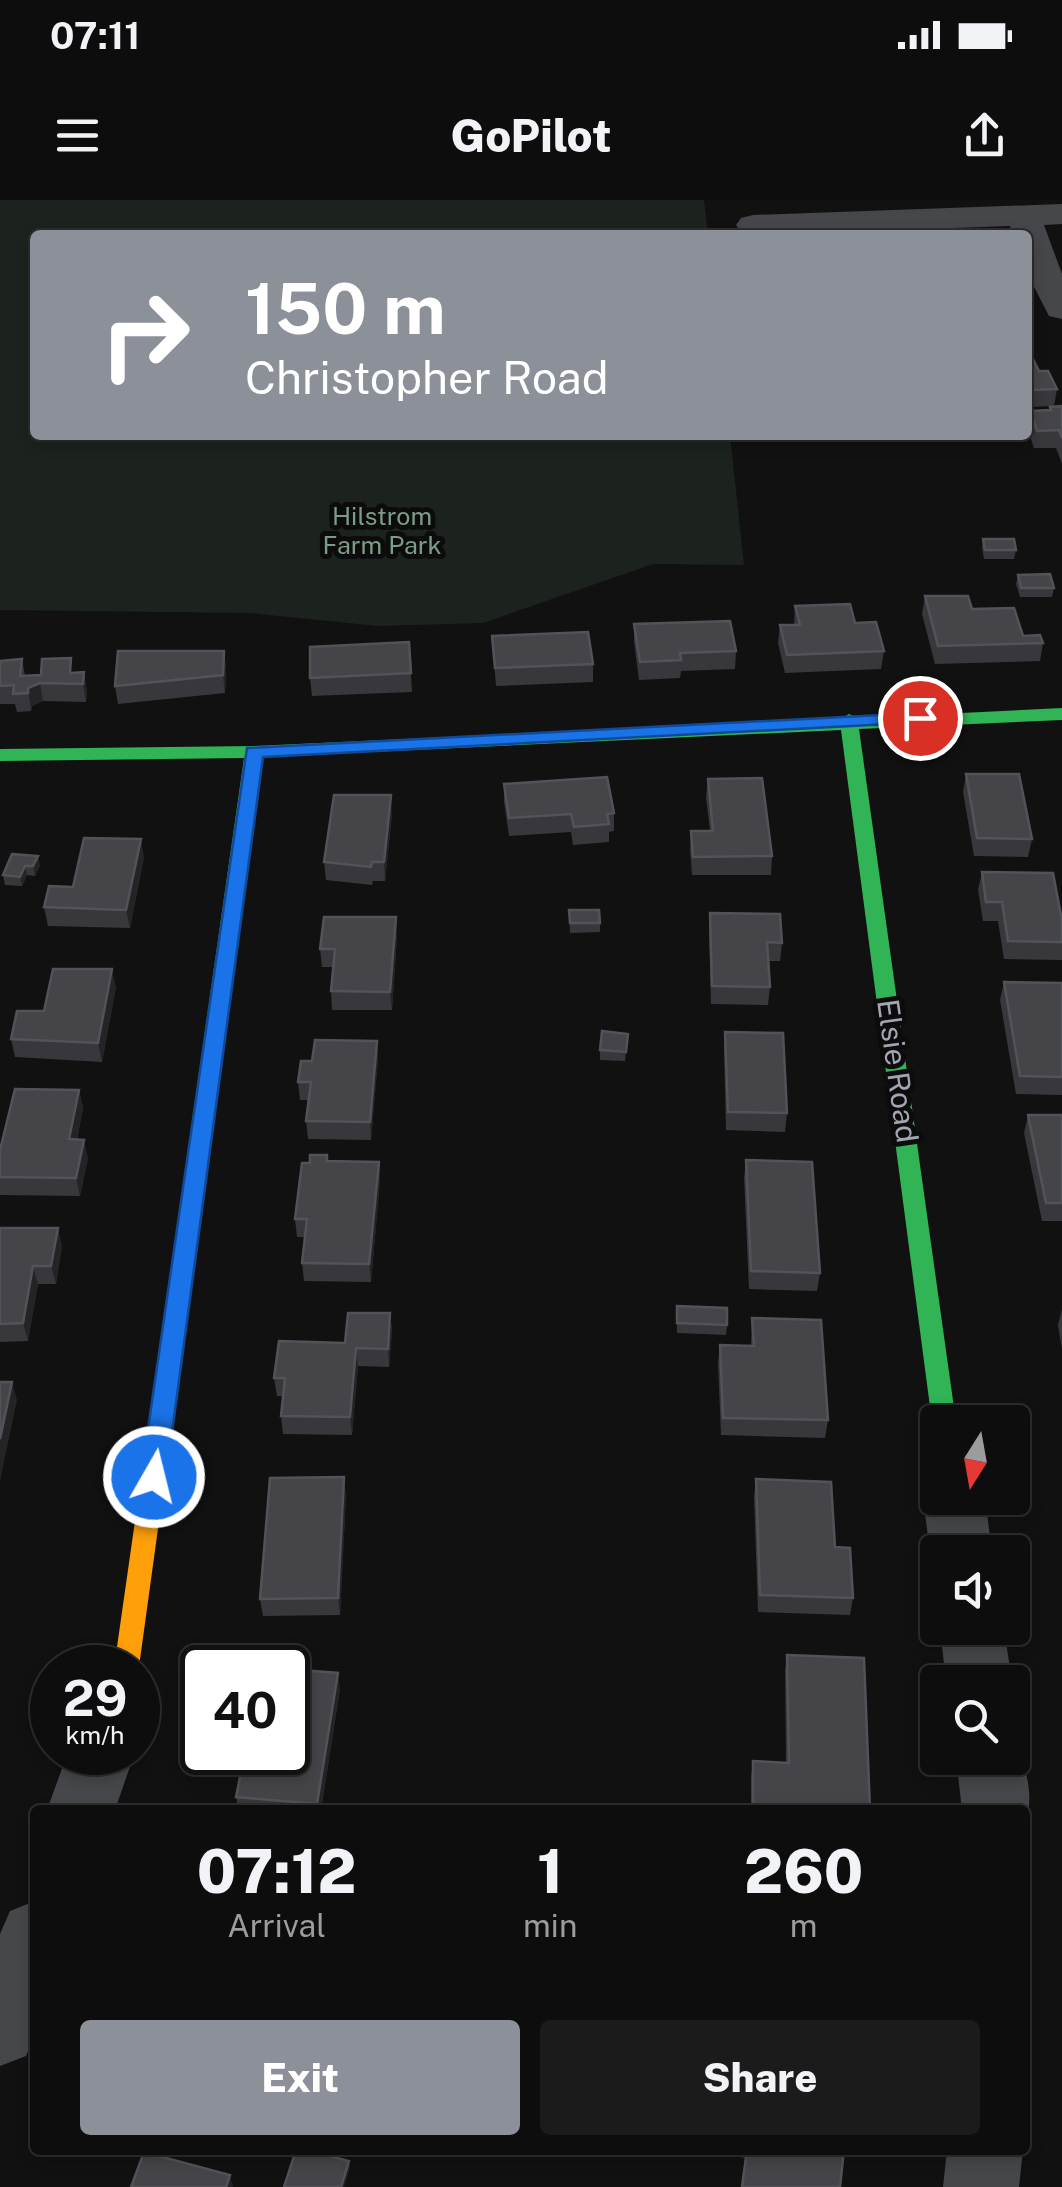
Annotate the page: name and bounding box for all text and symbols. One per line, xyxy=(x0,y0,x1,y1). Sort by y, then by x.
text: 07:11 xyxy=(50,13,140,58)
icon: menu xyxy=(50,108,105,163)
icon: share xyxy=(957,108,1012,163)
text: GoPilot xyxy=(451,109,611,162)
text: 150 m xyxy=(245,267,446,350)
icon: right xyxy=(80,270,210,400)
text: Christopher Road xyxy=(245,351,609,404)
park label: Hilstrom Farm Park xyxy=(322,501,442,560)
pin xyxy=(878,676,963,761)
icon: arrive xyxy=(893,691,948,746)
street label: Elsie Road xyxy=(870,997,926,1145)
north arrow xyxy=(920,1405,1030,1515)
map controls xyxy=(920,1405,1030,1775)
position arrow xyxy=(102,1425,206,1529)
button: sound xyxy=(920,1535,1030,1645)
speed limit sign: 40 xyxy=(180,1645,310,1775)
button: search xyxy=(920,1665,1030,1775)
text: 29 xyxy=(63,1668,127,1727)
text: km/h xyxy=(66,1720,124,1750)
text: 07:12 xyxy=(197,1836,356,1907)
text: 1 xyxy=(537,1836,563,1907)
text: 260 xyxy=(744,1836,863,1907)
text: Arrival xyxy=(227,1907,326,1944)
text: min xyxy=(523,1907,577,1944)
text: m xyxy=(790,1907,818,1944)
button: Exit xyxy=(80,2020,520,2135)
button: Share xyxy=(540,2020,980,2135)

